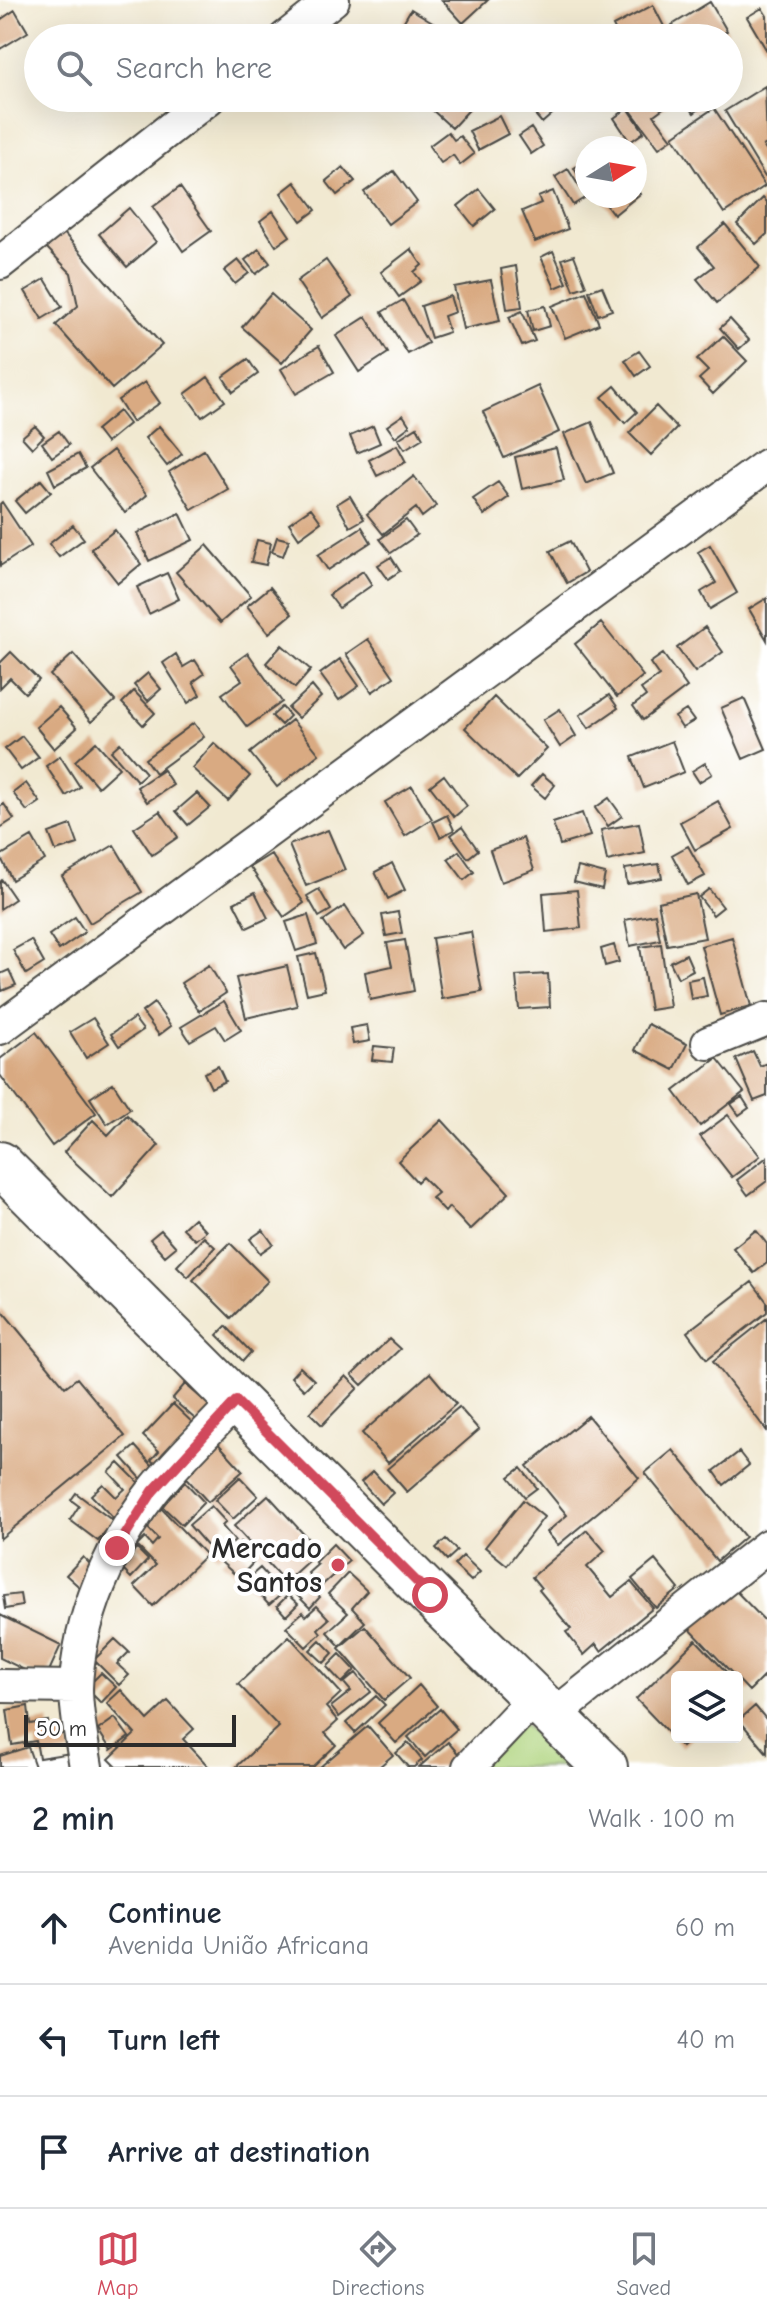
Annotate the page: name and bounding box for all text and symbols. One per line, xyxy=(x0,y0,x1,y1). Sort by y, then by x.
search box xyxy=(24,24,743,112)
icon: search xyxy=(52,46,96,90)
text: Search here xyxy=(116,51,272,86)
north arrow xyxy=(575,136,647,208)
route end xyxy=(99,1530,135,1566)
place label: Mercado Santos xyxy=(211,1531,322,1600)
marker: Mercado Santos xyxy=(329,1556,347,1574)
route start xyxy=(412,1577,448,1613)
map controls xyxy=(671,1671,743,1743)
button: layers xyxy=(671,1671,743,1743)
scale bar xyxy=(24,1711,236,1747)
text: 50 m xyxy=(36,1716,87,1742)
text: 2 min xyxy=(32,1799,115,1839)
text: Walk · 100 m xyxy=(588,1804,735,1834)
text: Continue xyxy=(108,1896,222,1931)
icon: ahead xyxy=(32,1906,76,1950)
text: 60 m xyxy=(675,1913,735,1943)
text: Avenida União Africana xyxy=(108,1931,369,1961)
icon: left xyxy=(32,2018,76,2062)
text: Turn left xyxy=(108,2023,220,2058)
text: 40 m xyxy=(676,2025,735,2055)
icon: arrive xyxy=(32,2130,76,2174)
text: Arrive at destination xyxy=(108,2135,370,2170)
tab: Map xyxy=(96,2227,140,2301)
tab: Directions xyxy=(332,2227,425,2301)
tab: Saved xyxy=(616,2227,671,2301)

